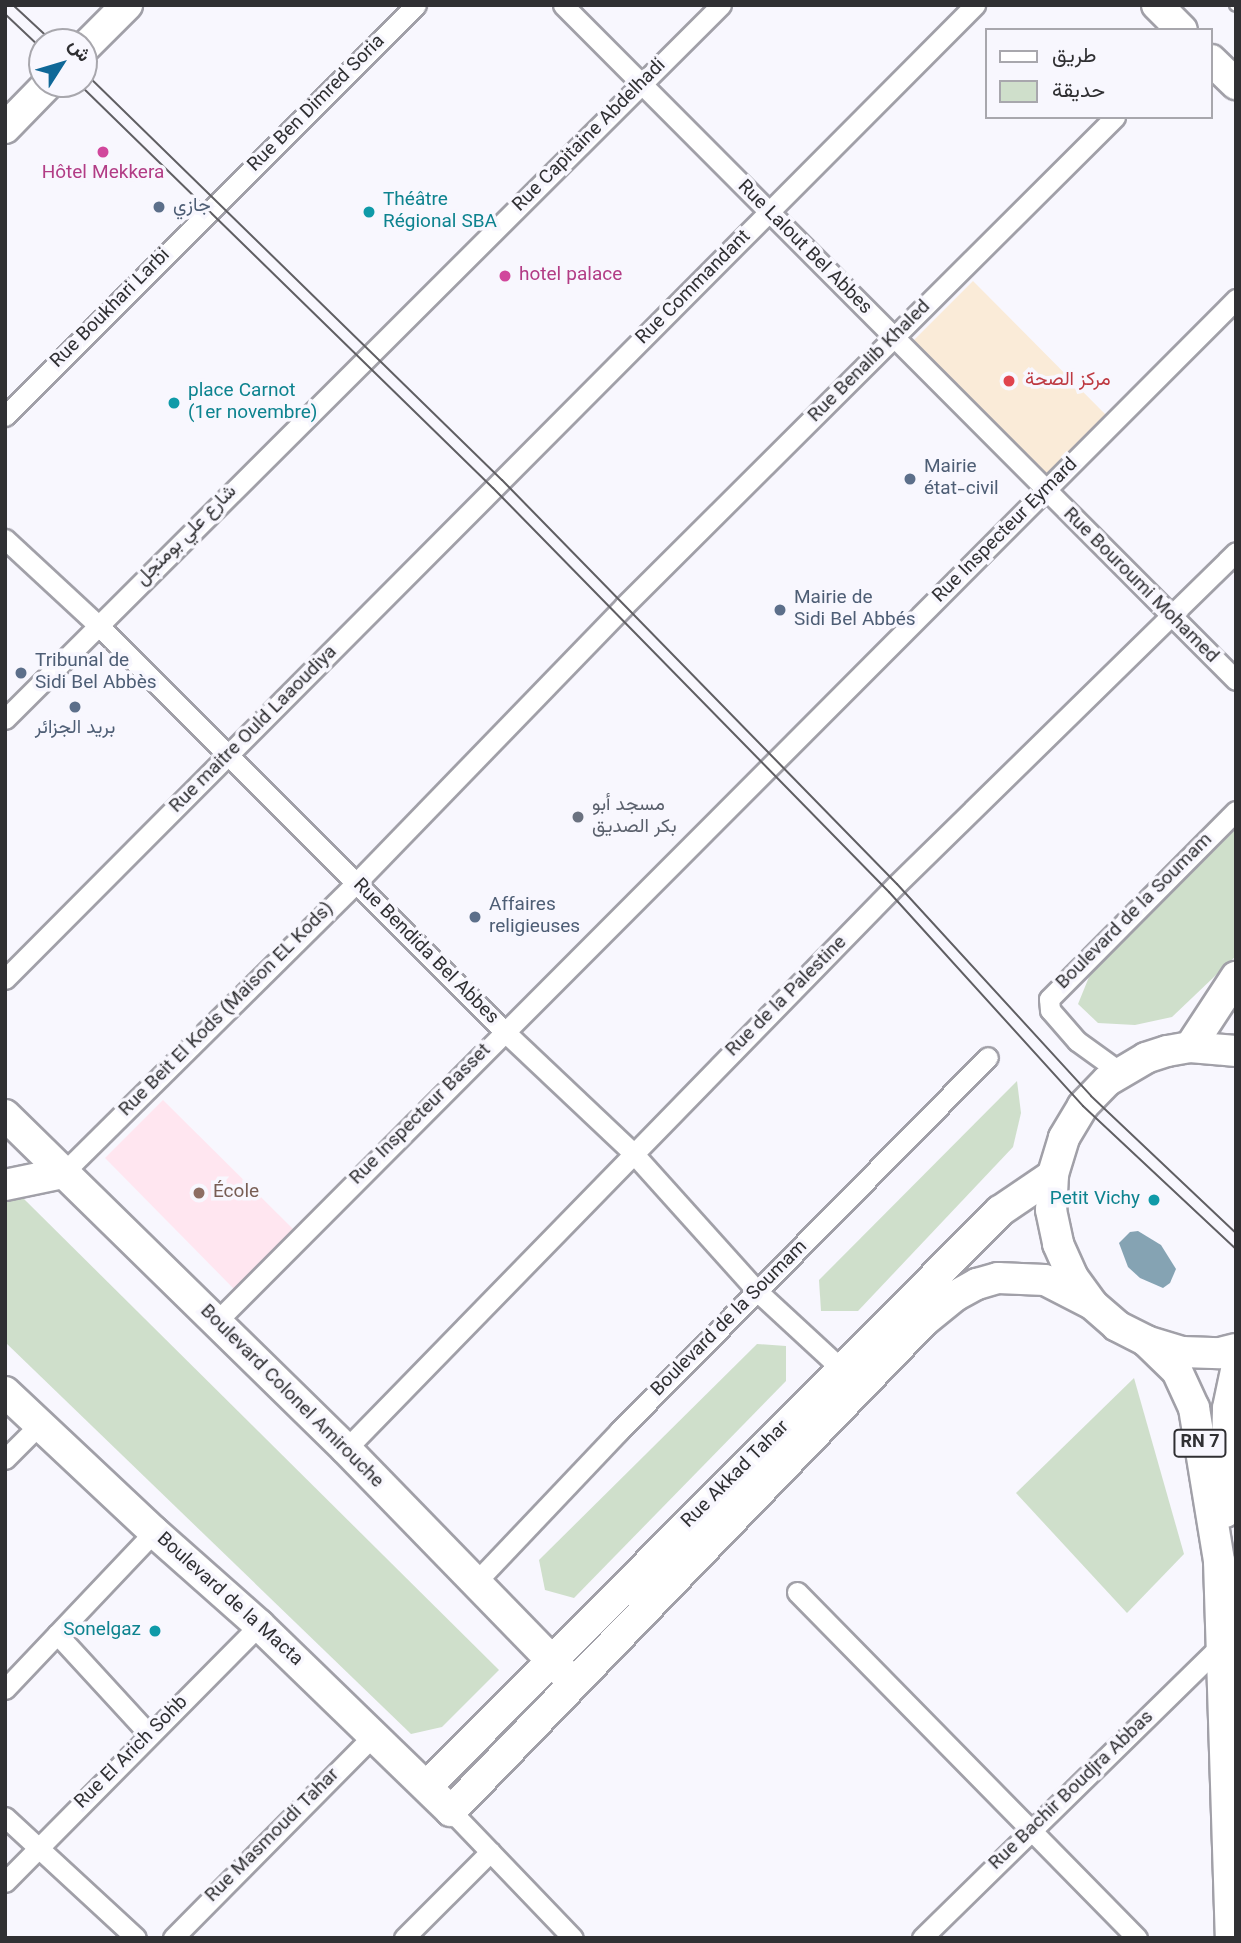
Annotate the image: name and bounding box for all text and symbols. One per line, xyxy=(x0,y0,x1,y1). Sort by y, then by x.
north arrow xyxy=(28,28,98,98)
legend xyxy=(986,28,1213,119)
street label: Rue Ben Dimred Soria xyxy=(244,31,390,177)
text: ش xyxy=(60,33,97,69)
text: طريق xyxy=(1052,40,1097,73)
street label: Rue Capitaine Abdelhadi xyxy=(509,55,671,217)
text: حديقة xyxy=(1052,75,1105,108)
marker: Hôtel Mekkera xyxy=(95,144,111,160)
place label: Hôtel Mekkera xyxy=(42,163,164,185)
street label: Rue Lalout Bel Abbes xyxy=(732,176,876,320)
place label: Théâtre Régional SBA xyxy=(383,190,497,234)
place label: جازي xyxy=(173,196,211,218)
marker: جازي xyxy=(151,199,167,215)
marker: Théâtre Régional SBA xyxy=(361,204,377,220)
street label: Rue Commandant xyxy=(632,226,756,350)
street label: Rue Boukhari Larbi xyxy=(47,245,175,373)
place label: hotel palace xyxy=(519,265,622,287)
marker: hotel palace xyxy=(497,268,513,284)
street label: Rue Benalib Khaled xyxy=(804,296,936,428)
place label: مركز الصحة xyxy=(1025,370,1111,392)
marker: مركز الصحة xyxy=(999,371,1019,391)
place label: place Carnot (1er novembre) xyxy=(188,381,317,425)
marker: place Carnot (1er novembre) xyxy=(166,395,182,411)
street label: Rue Inspecteur Eymard xyxy=(929,454,1083,608)
place label: Mairie état-civil xyxy=(924,457,999,501)
marker: Mairie état-civil xyxy=(902,471,918,487)
street label: شارع علي بومنجل xyxy=(132,481,242,591)
street label: Rue Bouroumi Mohamed xyxy=(1058,504,1222,668)
place label: Mairie de Sidi Bel Abbés xyxy=(794,588,916,632)
marker: Mairie de Sidi Bel Abbés xyxy=(772,602,788,618)
street label: Rue maitre Ould Laaoudiya xyxy=(166,642,342,818)
place label: Tribunal de Sidi Bel Abbès xyxy=(35,651,157,695)
marker: Tribunal de Sidi Bel Abbès xyxy=(13,665,29,681)
marker: بريد الجزائر xyxy=(67,699,83,715)
place label: بريد الجزائر xyxy=(35,718,115,740)
place label: مسجد أبو بكر الصديق xyxy=(592,795,677,839)
marker: مسجد أبو بكر الصديق xyxy=(570,809,586,825)
street label: Boulevard de la Soumam xyxy=(1052,829,1218,995)
street label: Rue Bendida Bel Abbes xyxy=(347,874,503,1030)
place label: Affaires religieuses xyxy=(489,895,580,939)
street label: Rue Beit El Kods (Maison EL Kods) xyxy=(115,898,339,1122)
marker: Affaires religieuses xyxy=(467,909,483,925)
street label: Rue de la Palestine xyxy=(722,932,852,1062)
street label: Rue Inspecteur Basset xyxy=(346,1040,496,1190)
place label: École xyxy=(213,1182,259,1204)
marker: École xyxy=(191,1185,207,1201)
place label: Petit Vichy xyxy=(1050,1189,1140,1211)
marker: Petit Vichy xyxy=(1146,1192,1162,1208)
street label: Boulevard de la Soumam xyxy=(647,1236,813,1402)
street label: Boulevard Colonel Amirouche xyxy=(195,1301,387,1493)
street label: Rue Akkad Tahar xyxy=(677,1416,795,1534)
road number: RN 7 xyxy=(1172,1428,1228,1458)
street label: Boulevard de la Macta xyxy=(151,1528,307,1672)
place label: Sonelgaz xyxy=(63,1620,141,1642)
marker: Sonelgaz xyxy=(147,1623,163,1639)
street label: Rue El Arich Sohb xyxy=(71,1692,193,1814)
street label: Rue Bachir Boudjra Abbas xyxy=(985,1706,1159,1876)
street label: Rue Masmoudi Tahar xyxy=(201,1764,345,1908)

